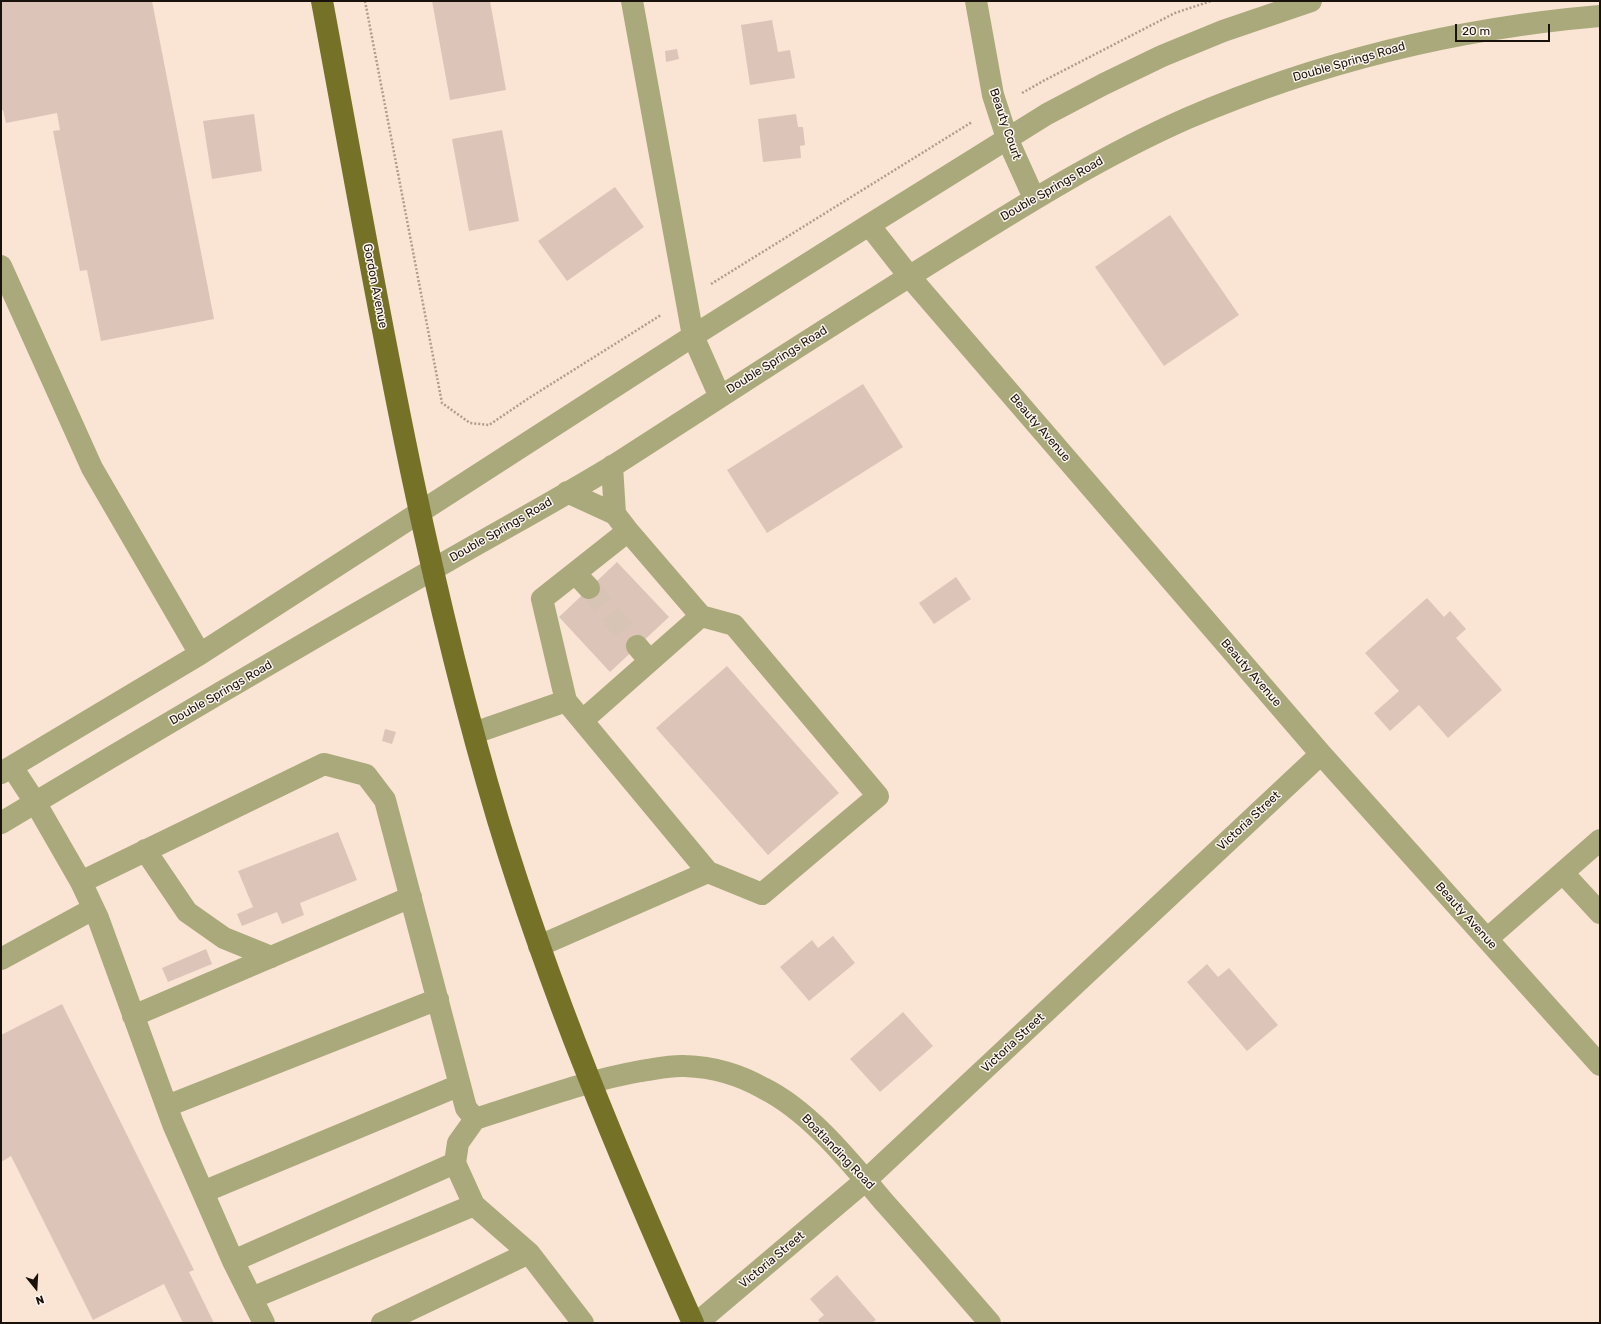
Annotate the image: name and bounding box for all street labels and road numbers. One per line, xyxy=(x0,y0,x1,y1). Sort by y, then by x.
street label: Double Springs Road xyxy=(1291,39,1407,85)
street label: Beauty Court xyxy=(986,87,1024,161)
street label: Double Springs Road xyxy=(998,154,1106,224)
street label: Gordon Avenue xyxy=(360,243,390,329)
street label: Double Springs Road xyxy=(724,323,830,397)
street label: Beauty Avenue xyxy=(1007,391,1073,465)
street label: Double Springs Road xyxy=(447,495,555,565)
street label: Beauty Avenue xyxy=(1218,636,1284,710)
street label: Double Springs Road xyxy=(167,658,275,728)
street label: Victoria Street xyxy=(1215,788,1283,854)
street label: Beauty Avenue xyxy=(1432,880,1500,952)
street label: Victoria Street xyxy=(979,1010,1047,1076)
street label: Boatlanding Road xyxy=(798,1111,878,1193)
street label: Victoria Street xyxy=(736,1229,808,1291)

